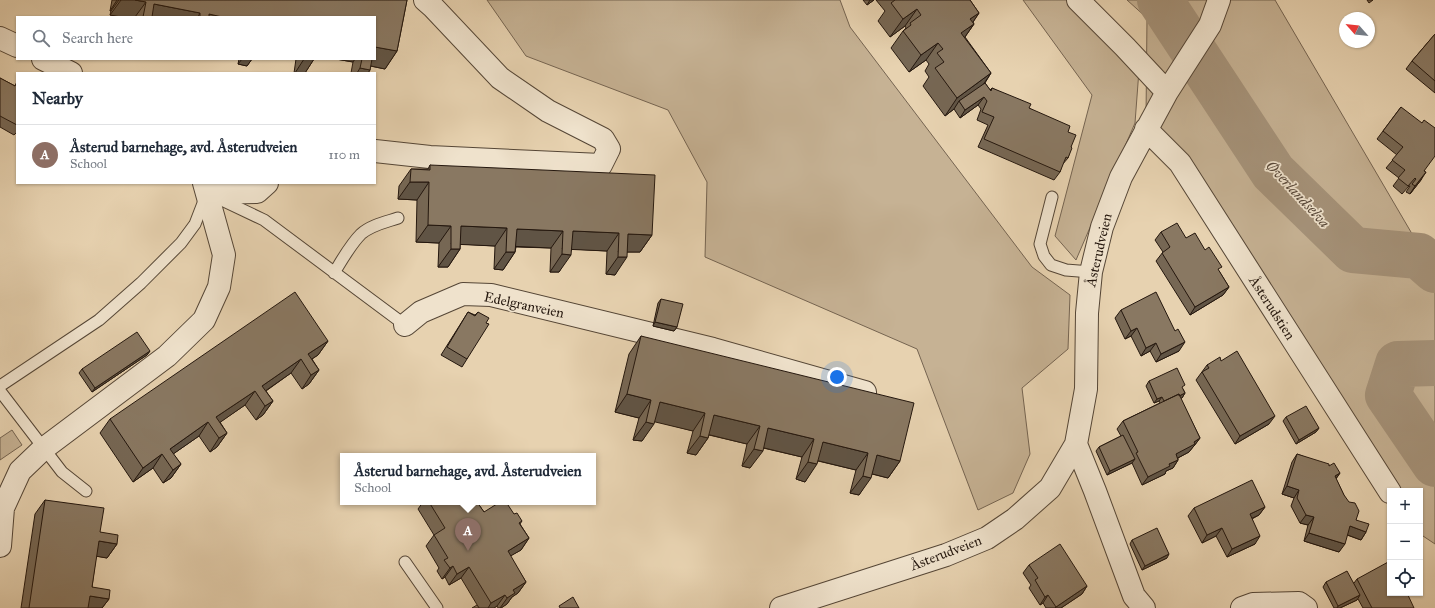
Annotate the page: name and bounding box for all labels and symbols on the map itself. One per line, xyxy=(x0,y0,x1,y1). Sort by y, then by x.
north arrow xyxy=(1339,12,1375,48)
water label: Øverlandselva xyxy=(1262,157,1334,231)
street label: Åsterudveien xyxy=(1081,211,1116,289)
street label: Åsterudstien xyxy=(1245,272,1300,343)
street label: Edelgranveien xyxy=(482,288,566,322)
your location xyxy=(827,367,847,387)
pin: A xyxy=(455,518,481,551)
street label: Åsterudveien xyxy=(907,531,984,575)

